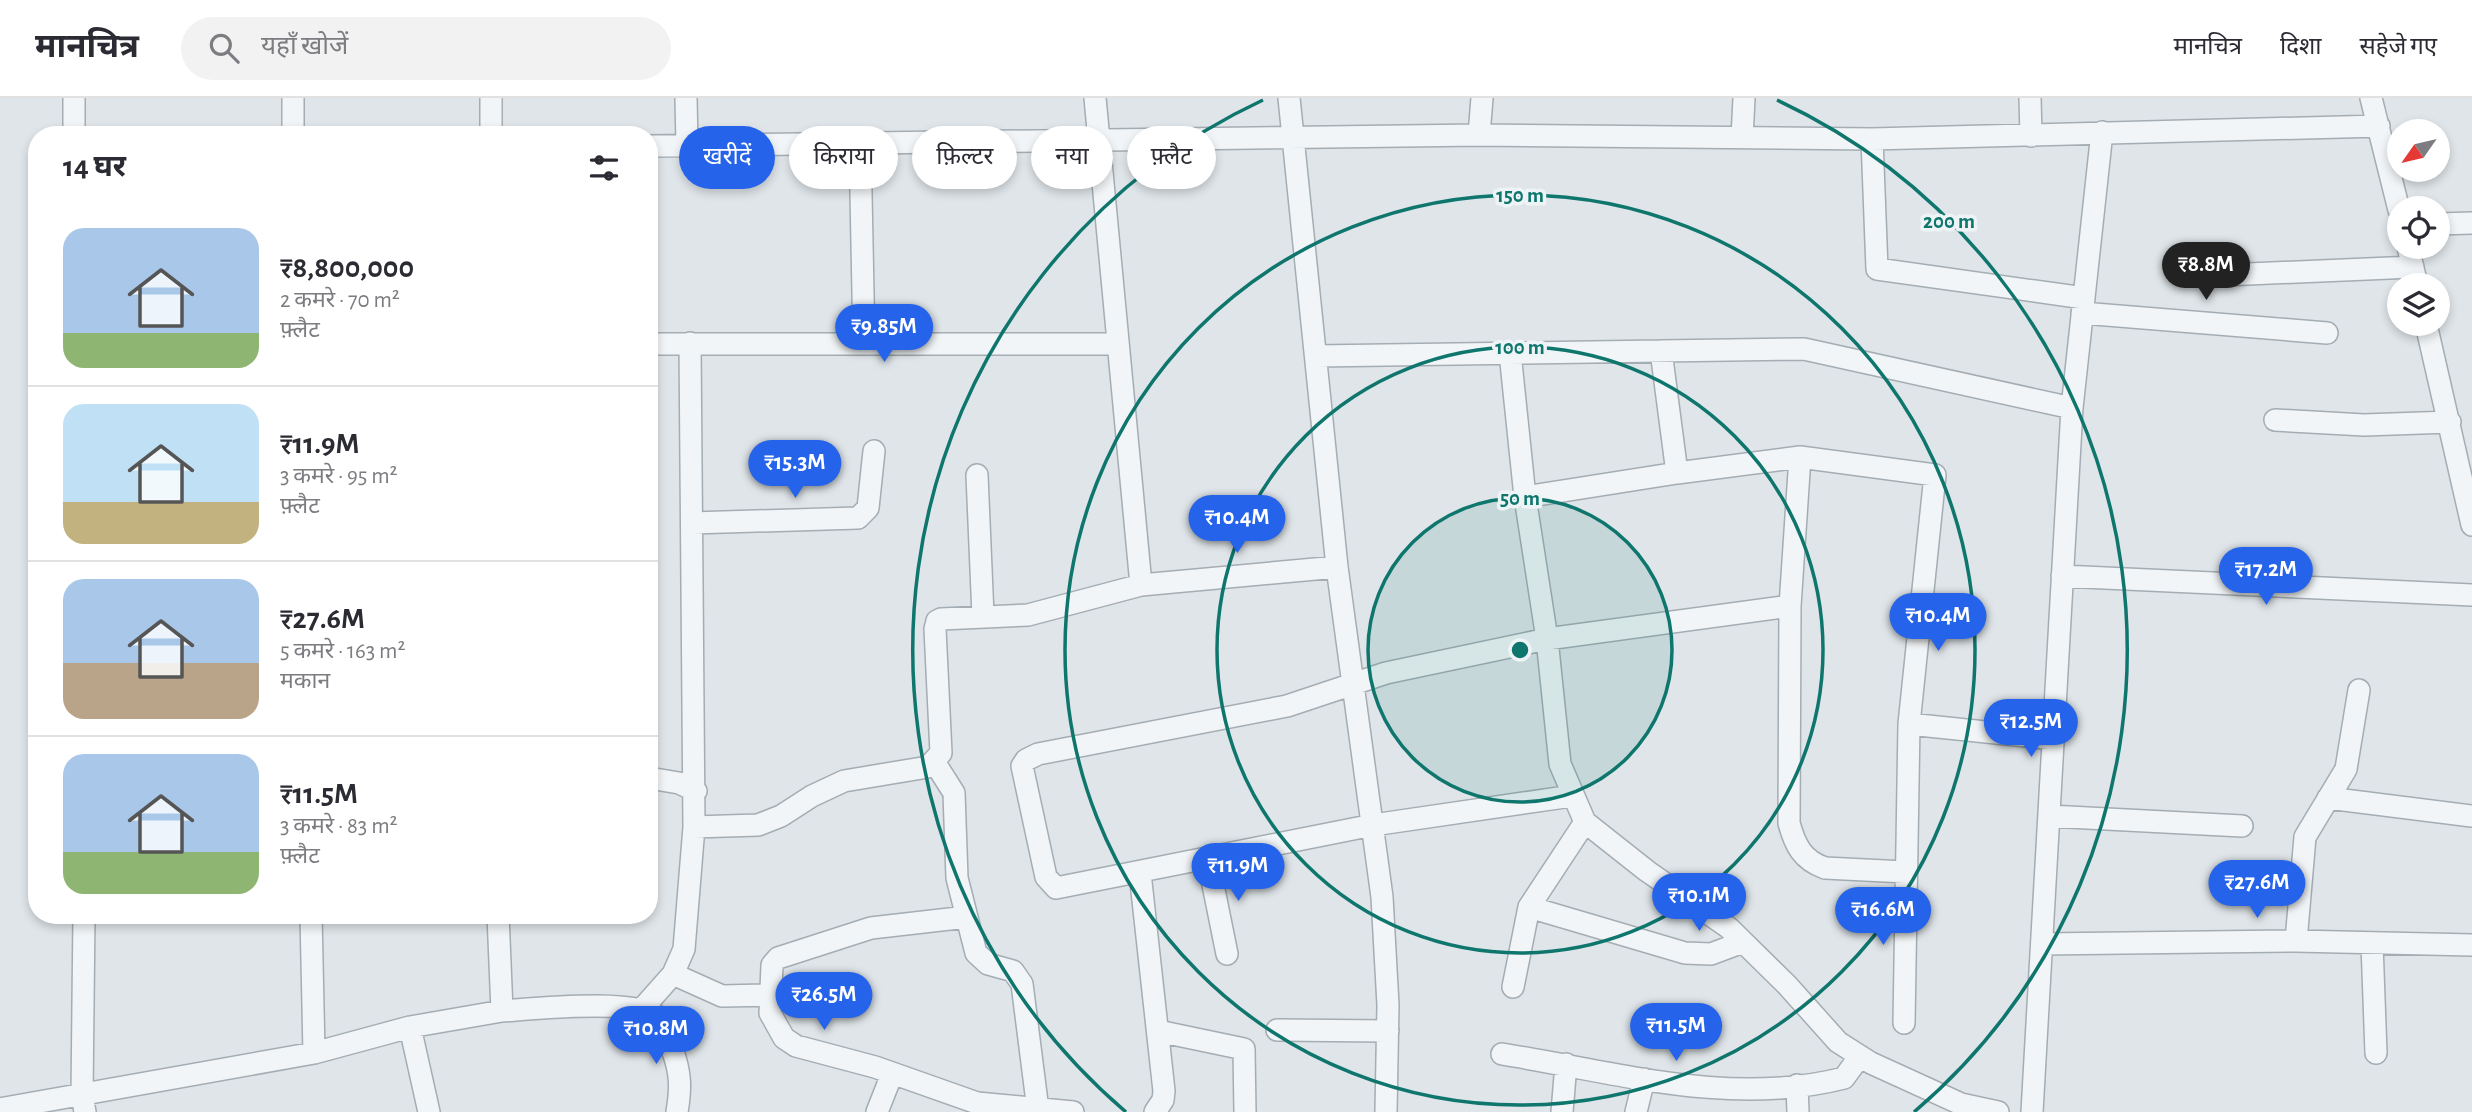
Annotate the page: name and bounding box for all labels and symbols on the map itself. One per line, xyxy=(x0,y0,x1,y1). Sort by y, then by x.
north arrow xyxy=(2387,119,2450,182)
text: 150 m xyxy=(1496,185,1544,206)
text: 200 m xyxy=(1923,211,1975,232)
pin: ₹8.8M xyxy=(2157,242,2255,302)
pin: ₹9.85M xyxy=(827,304,941,364)
text: 100 m xyxy=(1495,337,1545,358)
pin: ₹15.3M xyxy=(738,440,852,500)
text: 50 m xyxy=(1500,488,1540,509)
pin: ₹10.4M xyxy=(1180,496,1294,555)
pin: ₹17.2M xyxy=(2209,547,2323,607)
pin: ₹10.4M xyxy=(1881,594,1995,653)
centre of rings xyxy=(1508,638,1532,662)
pin: ₹12.5M xyxy=(1974,700,2088,759)
pin: ₹11.9M xyxy=(1181,844,1295,903)
pin: ₹27.6M xyxy=(2200,860,2314,920)
pin: ₹10.1M xyxy=(1642,874,1756,933)
pin: ₹16.6M xyxy=(1826,888,1940,947)
pin: ₹26.5M xyxy=(767,972,881,1032)
pin: ₹11.5M xyxy=(1619,1004,1733,1063)
pin: ₹10.8M xyxy=(599,1006,713,1066)

